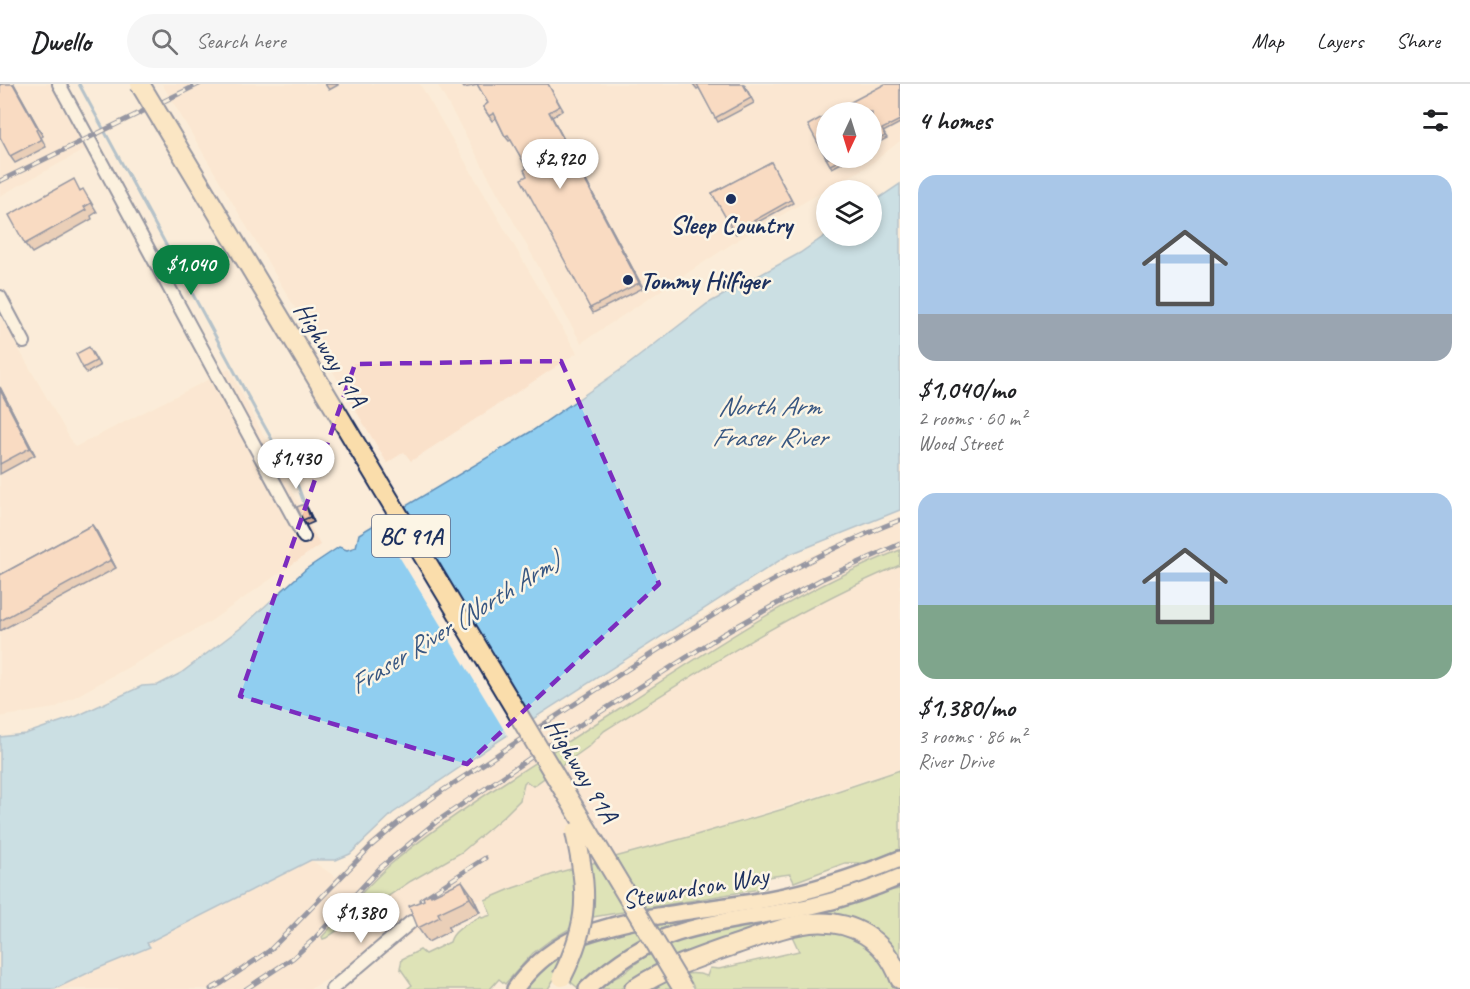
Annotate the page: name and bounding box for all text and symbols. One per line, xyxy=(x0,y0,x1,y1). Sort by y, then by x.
search box xyxy=(127,14,547,68)
text: Dwello xyxy=(30,24,91,59)
icon: search xyxy=(148,25,181,58)
text: Search here xyxy=(196,27,286,55)
text: Map xyxy=(1251,28,1284,54)
text: Layers xyxy=(1317,28,1363,54)
text: Share xyxy=(1396,28,1440,54)
north arrow xyxy=(816,102,882,168)
map controls xyxy=(816,102,882,246)
text: 4 homes xyxy=(918,104,991,137)
icon: filters xyxy=(1419,104,1452,137)
pin: $2,920 xyxy=(511,139,609,190)
text: $2,920 xyxy=(536,146,584,171)
button: layers xyxy=(816,180,882,246)
marker: Sleep Country xyxy=(724,192,738,206)
place label: Sleep Country xyxy=(670,208,795,241)
icon: home xyxy=(1131,214,1239,322)
pin: $1,040 xyxy=(142,245,240,296)
text: $1,040 xyxy=(167,252,215,277)
place label: Tommy Hilfiger xyxy=(640,264,772,297)
marker: Tommy Hilfiger xyxy=(621,273,635,287)
street label: Highway 91A xyxy=(286,296,376,414)
text: $1,040/mo xyxy=(918,373,1015,406)
water label: North Arm Fraser River xyxy=(712,389,831,454)
text: 2 rooms · 60 m² xyxy=(918,406,1026,431)
text: Wood Street xyxy=(918,431,1002,456)
pin: $1,430 xyxy=(247,439,345,490)
text: $1,430 xyxy=(272,446,320,471)
road number: BC 91A xyxy=(372,515,450,557)
icon: home xyxy=(1131,532,1239,640)
water label: Fraser River (North Arm) xyxy=(343,541,571,701)
text: $1,380/mo xyxy=(918,691,1015,724)
street label: Highway 91A xyxy=(537,712,627,830)
text: 3 rooms · 86 m² xyxy=(918,724,1026,749)
text: River Drive xyxy=(918,749,993,774)
street label: Stewardson Way xyxy=(619,858,773,917)
pin: $1,380 xyxy=(312,893,410,944)
text: $1,380 xyxy=(337,900,385,925)

